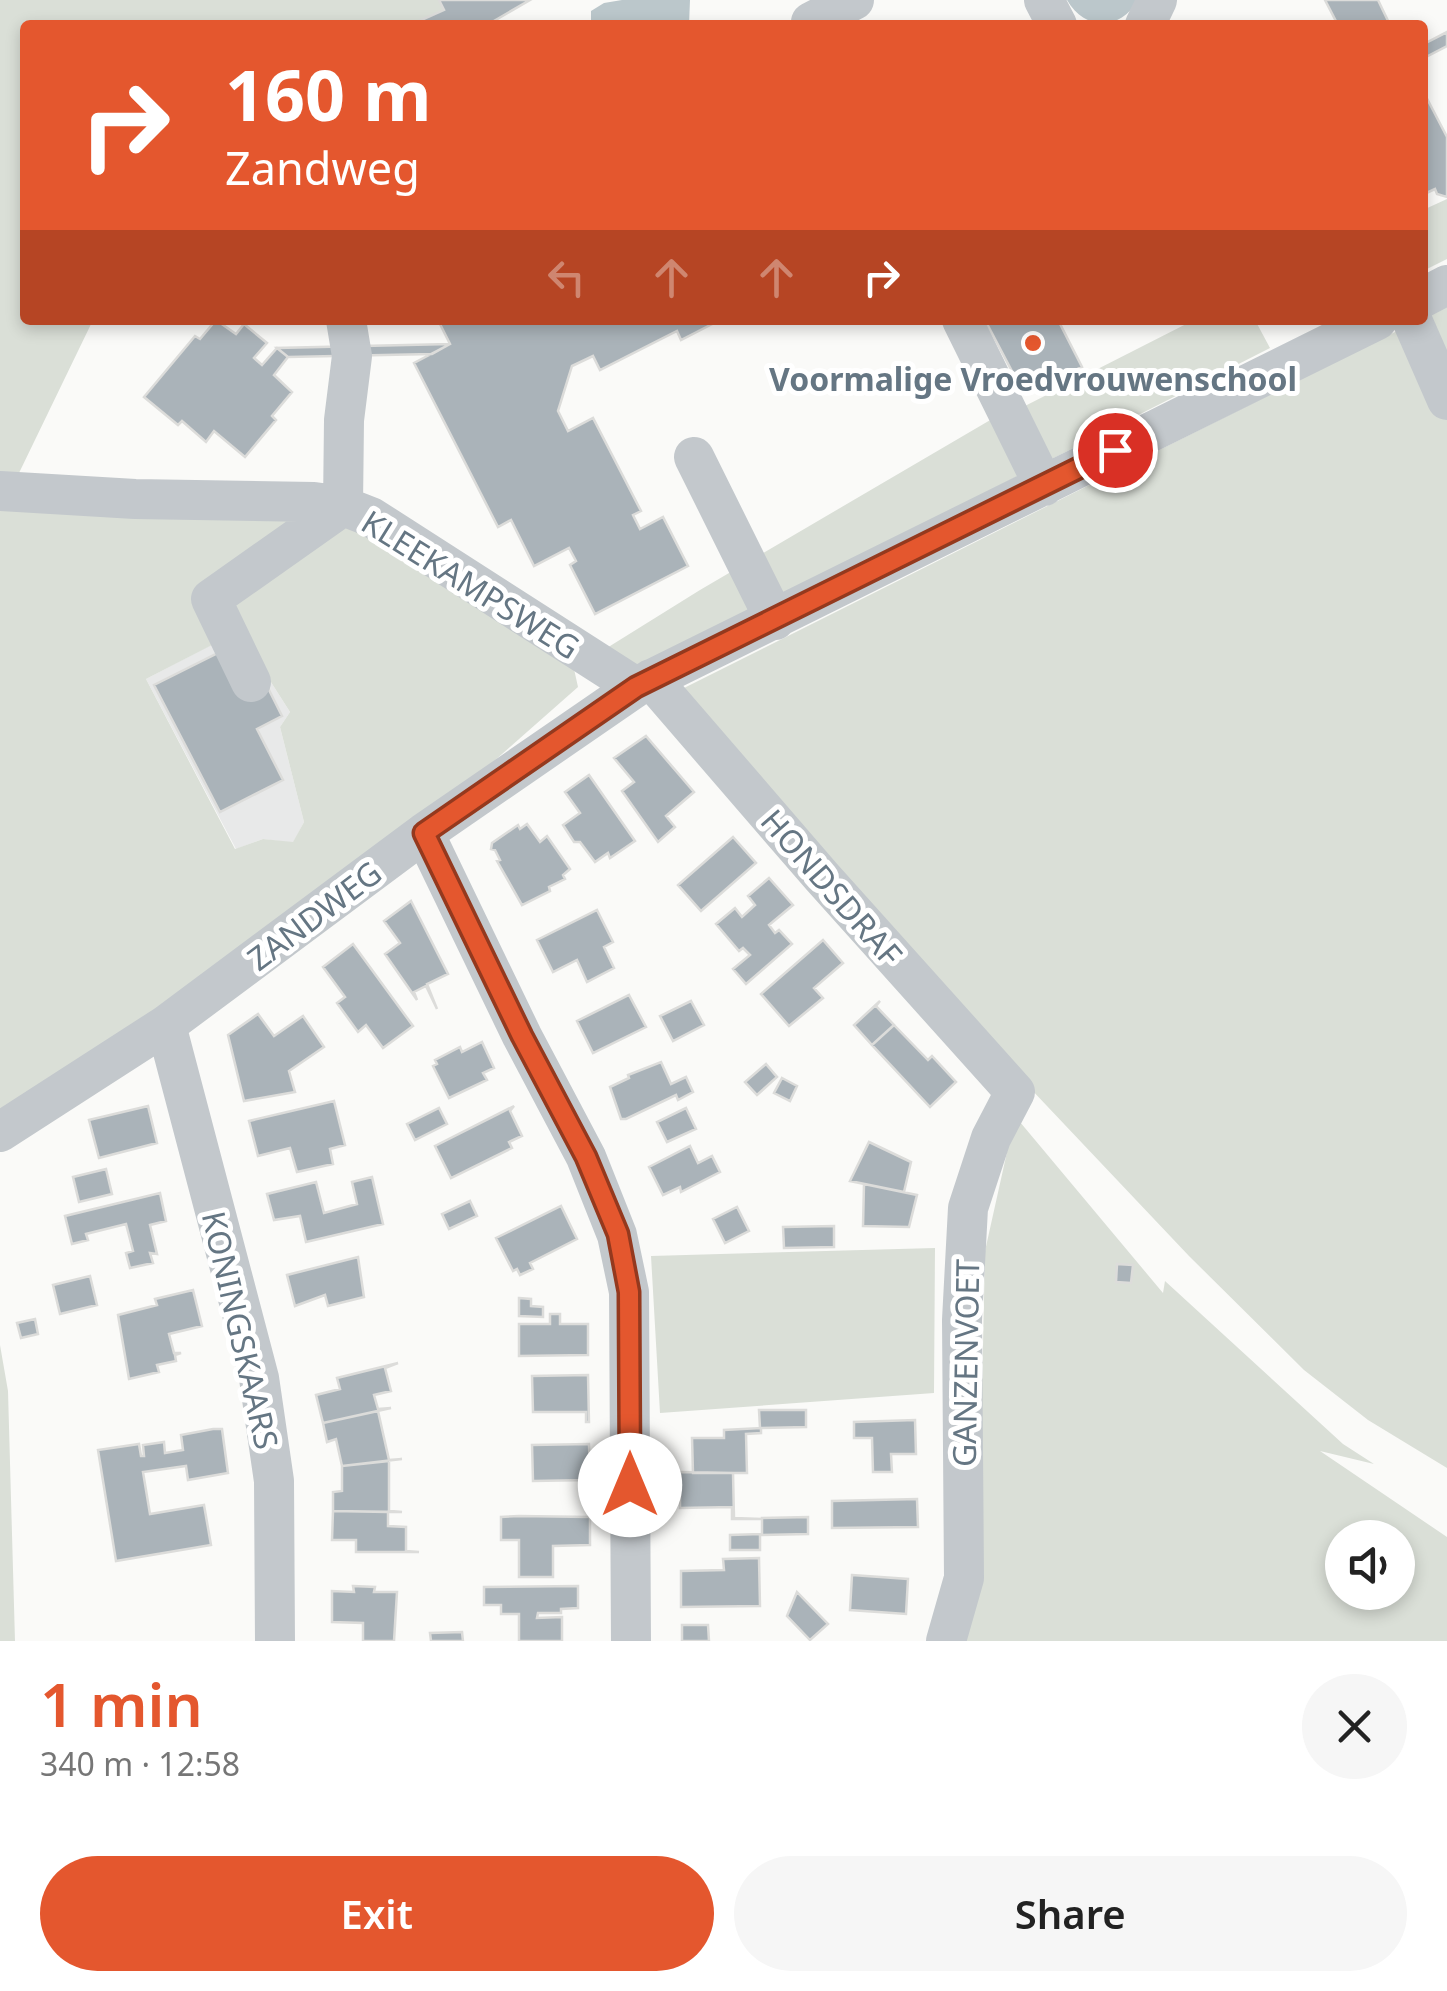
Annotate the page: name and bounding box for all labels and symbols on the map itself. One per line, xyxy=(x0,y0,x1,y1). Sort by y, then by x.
marker: Voormalige Vroedvrouwenschool xyxy=(1022,332,1044,354)
place label: Voormalige Vroedvrouwenschool xyxy=(769,357,1297,400)
pin xyxy=(1073,408,1158,493)
street label: KLEEKAMPSWEG xyxy=(354,500,588,668)
street label: HONDSDRAF xyxy=(752,800,912,974)
street label: ZANDWEG xyxy=(238,851,390,979)
street label: KONINGSKAARS xyxy=(193,1207,289,1453)
street label: GANZENVOET xyxy=(942,1258,988,1467)
position arrow xyxy=(578,1433,682,1537)

